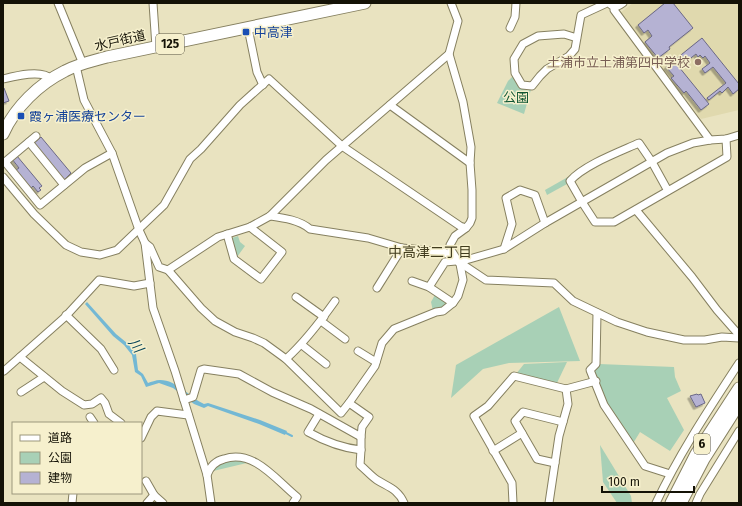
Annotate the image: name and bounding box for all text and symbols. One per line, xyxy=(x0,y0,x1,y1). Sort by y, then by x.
place label: 中高津 xyxy=(254,25,293,40)
street label: 水戸街道 xyxy=(93,27,147,54)
marker: 中高津 xyxy=(241,27,251,37)
road number: 125 xyxy=(156,34,184,54)
place label: 土浦市立土浦第四中学校 xyxy=(547,55,690,70)
marker: 土浦市立土浦第四中学校 xyxy=(693,57,703,67)
park label: 公園 xyxy=(503,90,529,105)
place label: 霞ヶ浦医療センター xyxy=(29,109,146,124)
marker: 霞ヶ浦医療センター xyxy=(16,111,26,121)
district label: 中高津二丁目 xyxy=(388,244,472,261)
water label: 川 xyxy=(125,335,148,358)
legend xyxy=(12,422,142,494)
text: 道路 xyxy=(48,431,72,445)
road number: 6 xyxy=(694,434,710,454)
text: 公園 xyxy=(48,451,72,465)
scale bar xyxy=(602,468,694,494)
text: 建物 xyxy=(48,471,72,485)
text: 100 m xyxy=(608,475,640,489)

